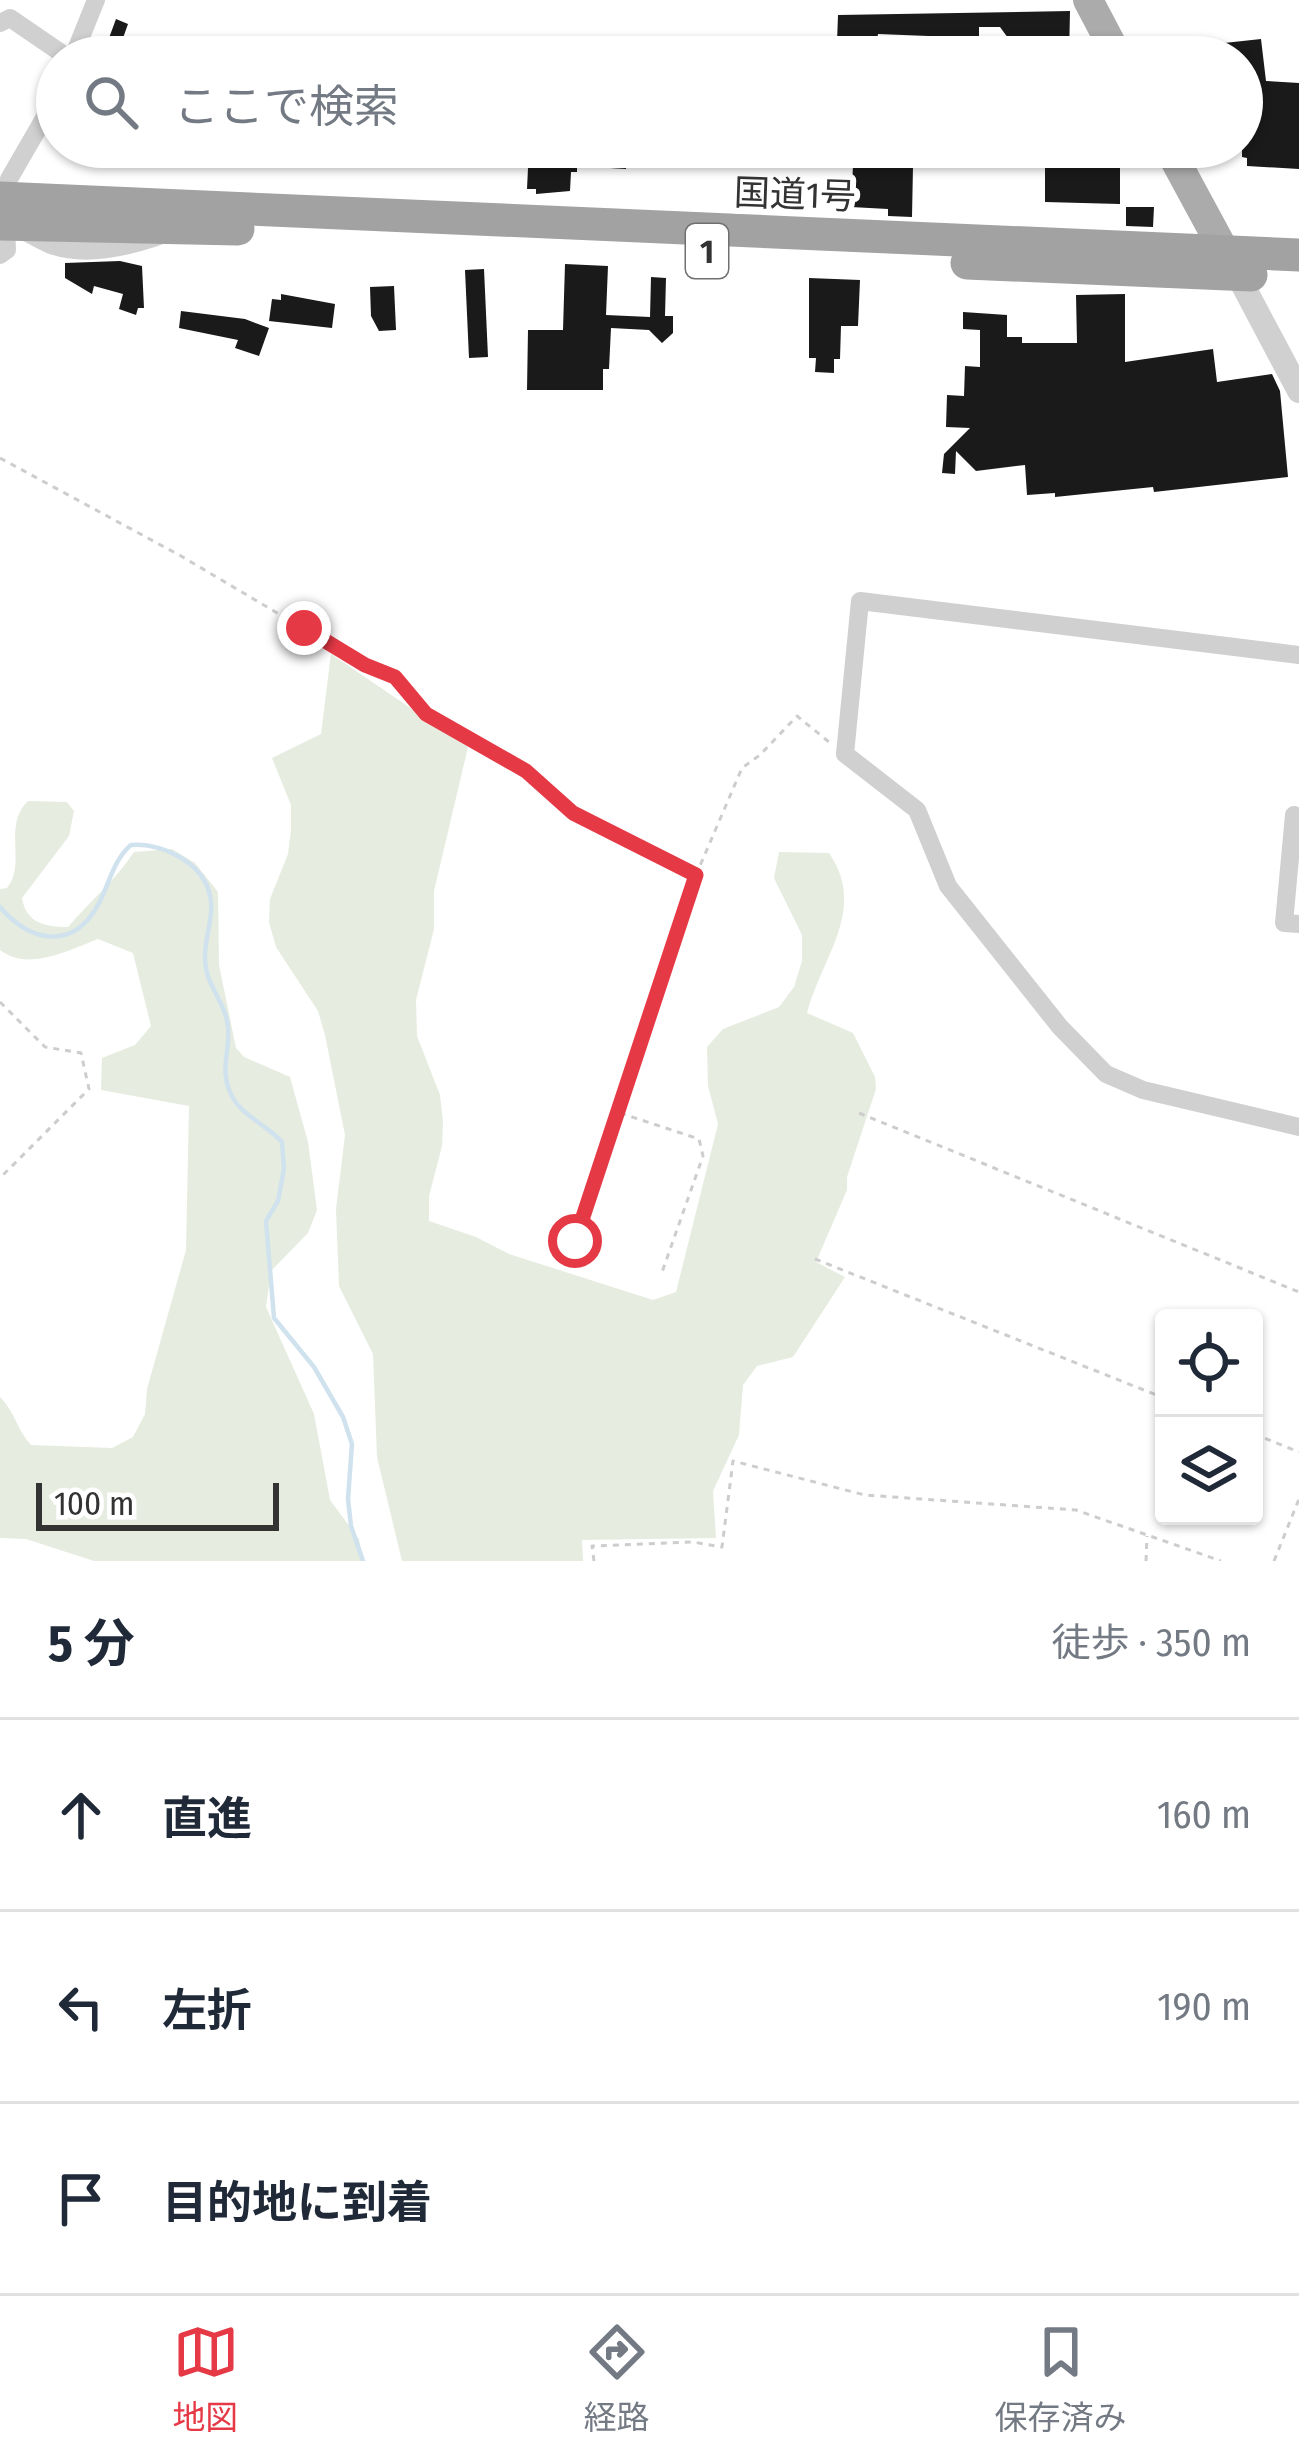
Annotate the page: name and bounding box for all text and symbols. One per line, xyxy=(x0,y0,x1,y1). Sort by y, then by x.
search box xyxy=(36,36,1263,168)
icon: search xyxy=(78,69,144,135)
text: ここで検索 xyxy=(174,80,399,134)
street label: 国道1号 xyxy=(733,171,857,219)
road number: 1 xyxy=(686,224,728,278)
route end xyxy=(277,601,331,655)
route start xyxy=(548,1214,602,1268)
map controls xyxy=(1155,1309,1263,1525)
button: locate xyxy=(1155,1309,1263,1417)
button: layers xyxy=(1155,1417,1263,1525)
scale bar xyxy=(36,1477,279,1530)
text: 100 m xyxy=(54,1484,134,1524)
text: 5 分 xyxy=(48,1613,135,1675)
text: 徒歩 · 350 m xyxy=(1051,1620,1251,1666)
icon: ahead xyxy=(48,1782,114,1848)
text: 直進 xyxy=(162,1792,252,1846)
text: 160 m xyxy=(1157,1792,1251,1838)
icon: left xyxy=(48,1974,114,2040)
text: 左折 xyxy=(162,1984,252,2038)
text: 190 m xyxy=(1157,1984,1251,2030)
icon: arrive xyxy=(48,2166,114,2232)
text: 目的地に到着 xyxy=(162,2176,432,2230)
tab: 地図 xyxy=(173,2319,239,2439)
tab: 経路 xyxy=(584,2319,650,2439)
tab: 保存済み xyxy=(995,2319,1127,2439)

